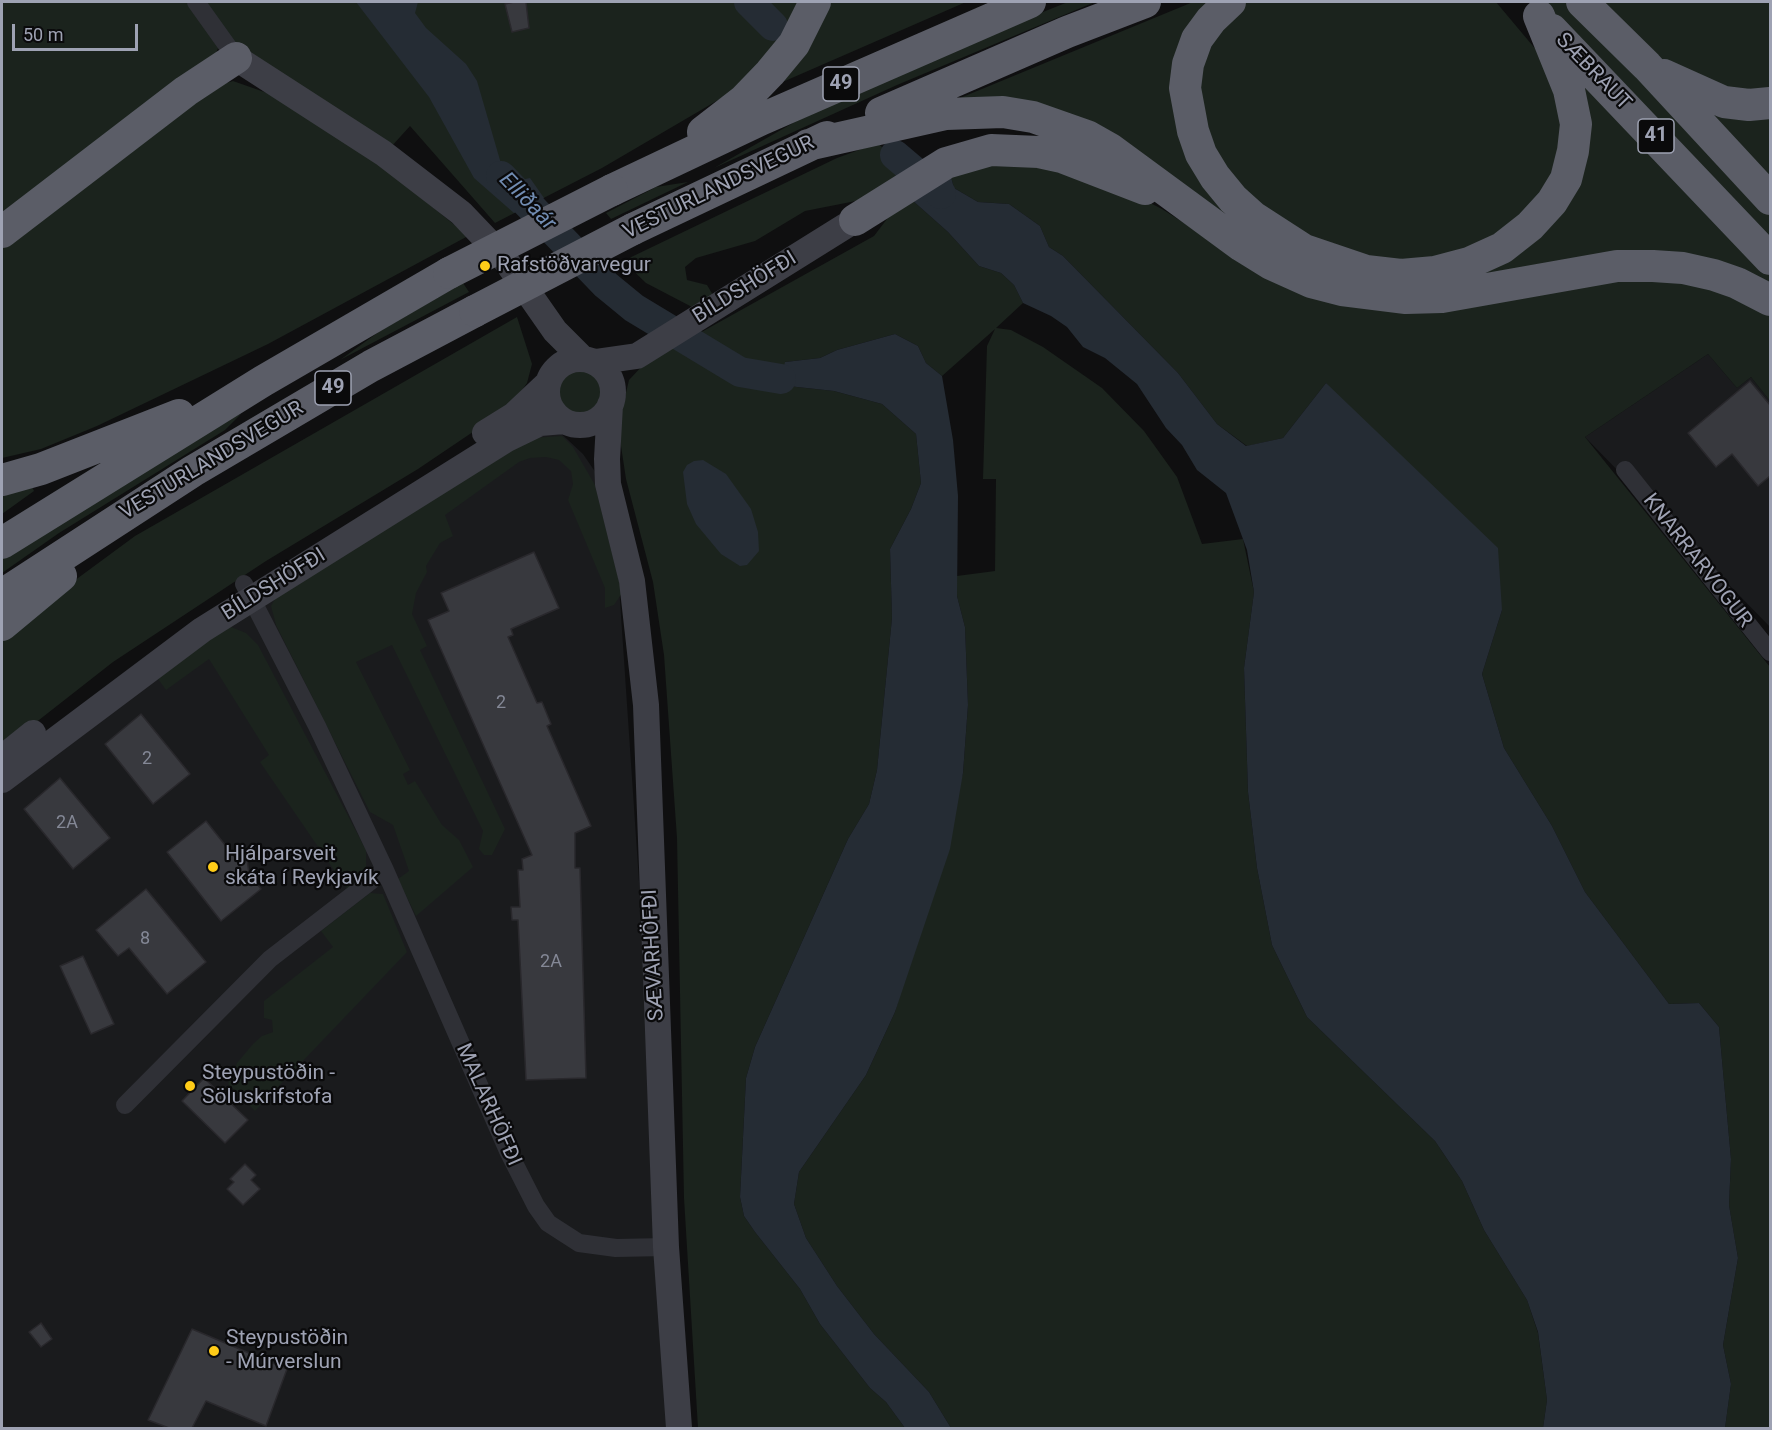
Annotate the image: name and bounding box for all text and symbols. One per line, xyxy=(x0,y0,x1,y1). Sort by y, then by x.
scale bar xyxy=(15,12,141,50)
text: 50 m xyxy=(23,24,63,45)
street label: SÆBRAUT xyxy=(1550,28,1636,116)
road number: 49 xyxy=(823,67,859,101)
road number: 41 xyxy=(1638,119,1674,153)
street label: VESTURLANDSVEGUR xyxy=(619,131,819,245)
water label: Elliðaár xyxy=(493,167,561,237)
street label: BÍLDSHÖFÐI xyxy=(689,246,801,330)
place label: Rafstöðvarvegur xyxy=(497,253,651,279)
marker: Rafstöðvarvegur xyxy=(478,259,492,273)
road number: 49 xyxy=(315,371,351,405)
street label: VESTURLANDSVEGUR xyxy=(116,396,308,526)
street label: KNARRARVOGUR xyxy=(1637,489,1757,633)
street label: BÍLDSHÖFÐI xyxy=(218,543,330,627)
house number: 2 xyxy=(496,692,506,714)
house number: 2 xyxy=(142,748,152,770)
house number: 2A xyxy=(56,812,78,834)
place label: Hjálparsveit skáta í Reykjavík xyxy=(225,842,379,892)
marker: Hjálparsveit skáta í Reykjavík xyxy=(206,860,220,874)
street label: SÆVARHÖFÐI xyxy=(638,888,670,1022)
house number: 8 xyxy=(140,928,150,950)
house number: 2A xyxy=(540,951,562,973)
street label: MALARHÖFÐI xyxy=(450,1040,526,1170)
place label: Steypustöðin - Söluskrifstofa xyxy=(202,1061,335,1111)
marker: Steypustöðin - Söluskrifstofa xyxy=(183,1079,197,1093)
place label: Steypustöðin - Múrverslun xyxy=(226,1326,348,1376)
marker: Steypustöðin - Múrverslun xyxy=(207,1344,221,1358)

